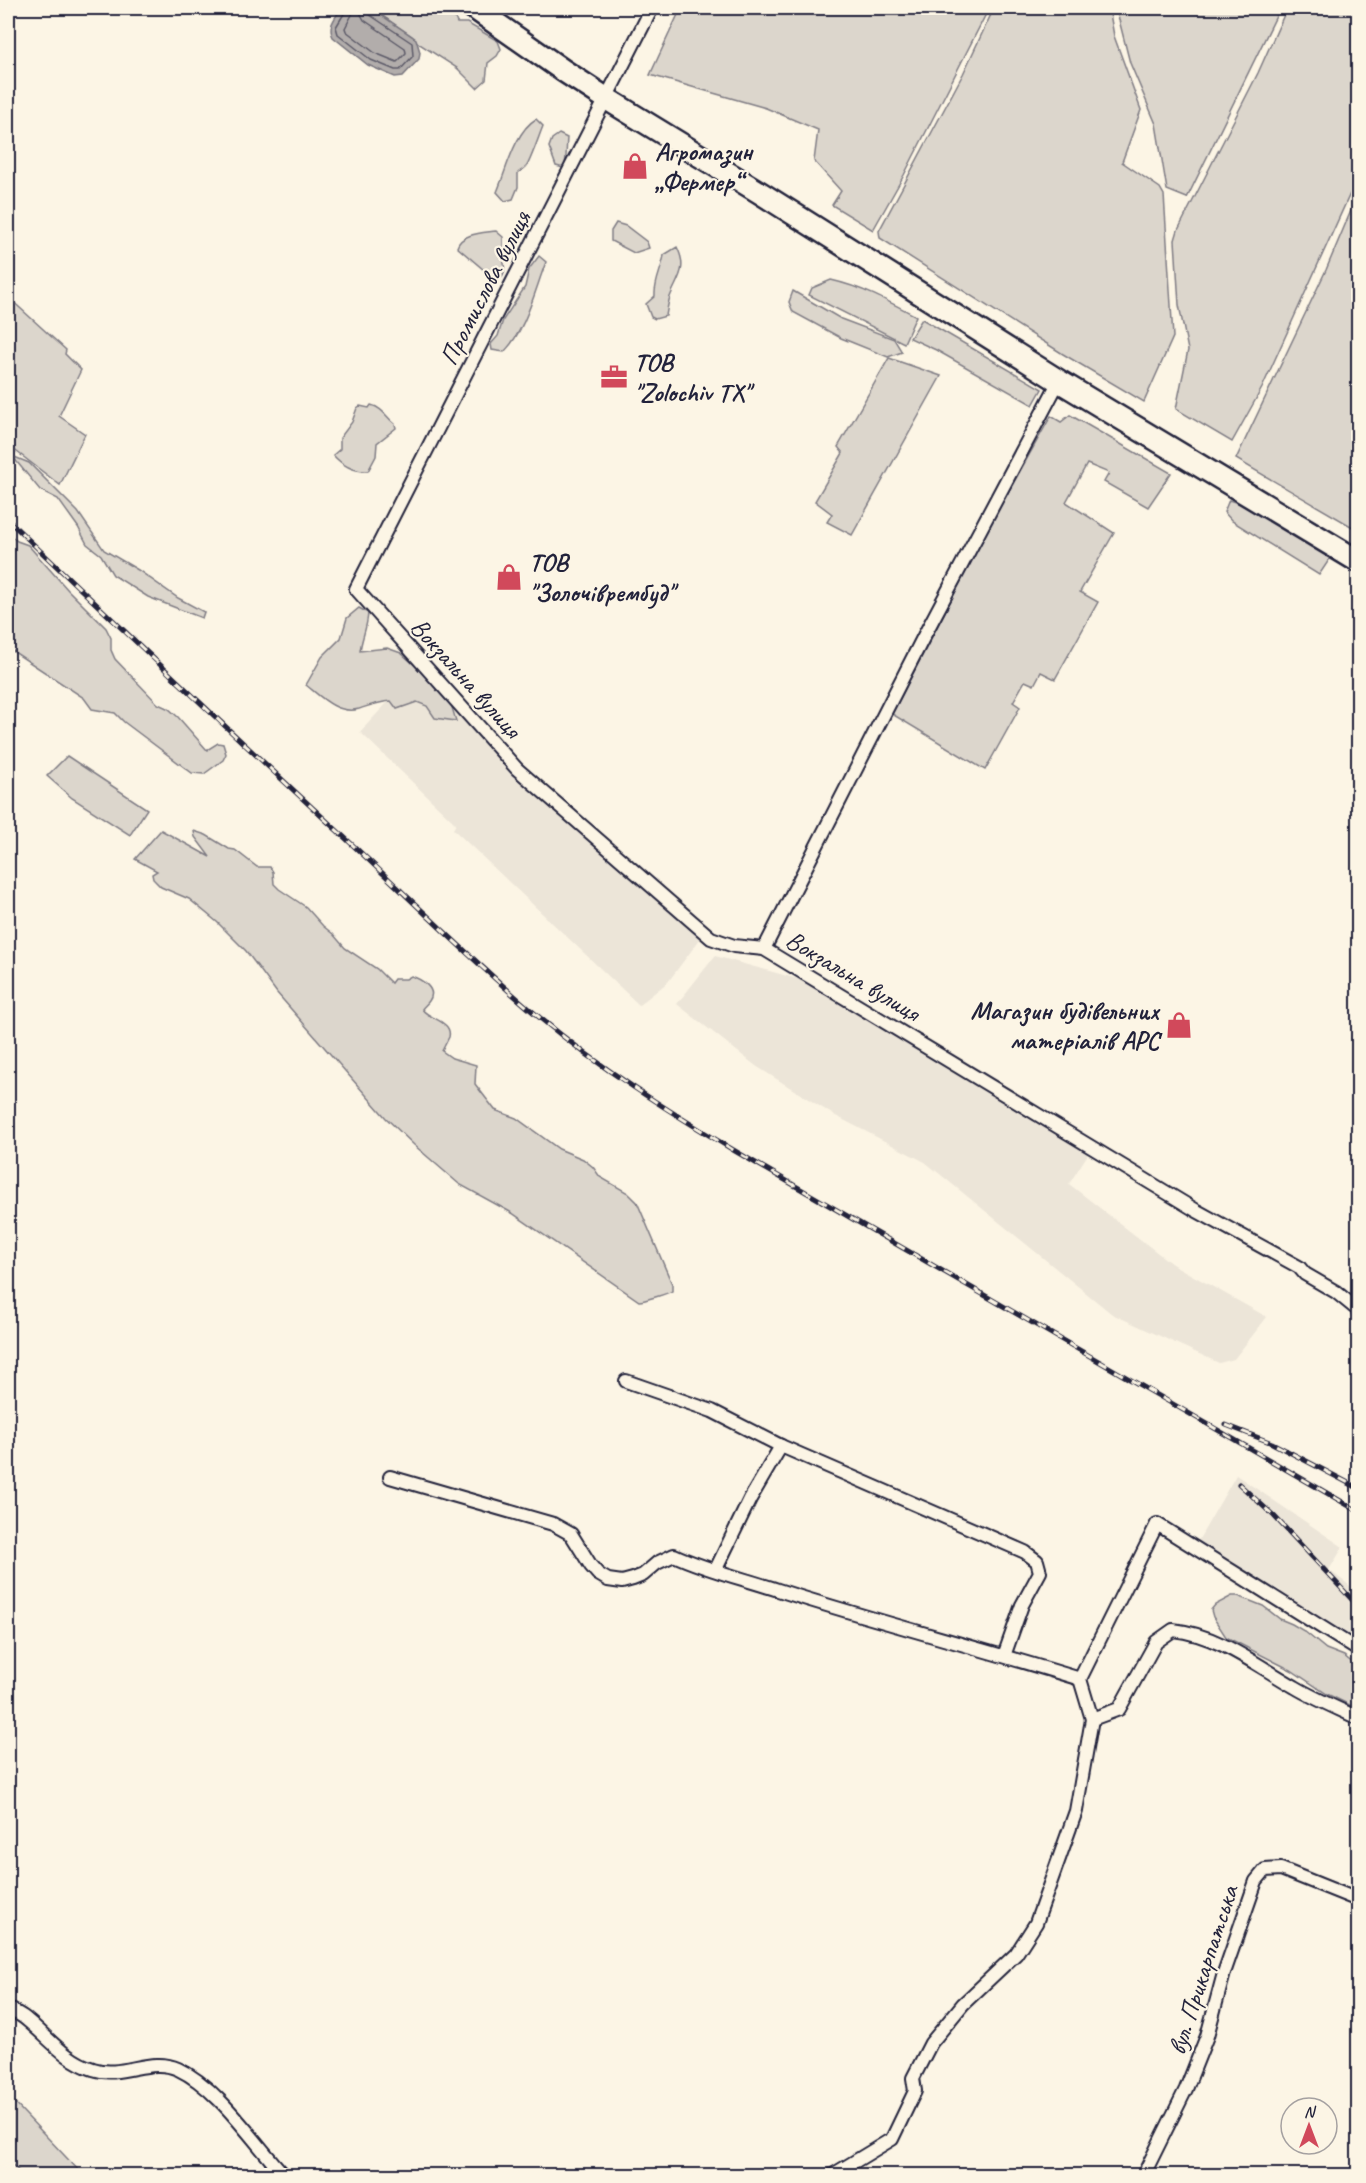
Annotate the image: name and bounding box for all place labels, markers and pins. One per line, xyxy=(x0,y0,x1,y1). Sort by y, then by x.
place label: Агромазин „Фермер“ xyxy=(655,135,754,198)
shop icon: Агромазин „Фермер“ xyxy=(620,151,650,181)
place label: ТОВ "Zolochiv TX" xyxy=(634,346,755,409)
office icon: ТОВ "Zolochiv TX" xyxy=(599,362,629,392)
place label: ТОВ "Золочіврембуд" xyxy=(529,546,679,609)
shop icon: ТОВ "Золочіврембуд" xyxy=(494,562,524,592)
place label: Магазин будівельних матеріалів APC xyxy=(971,994,1163,1057)
shop icon: Магазин будівельних матеріалів APC xyxy=(1164,1010,1194,1040)

